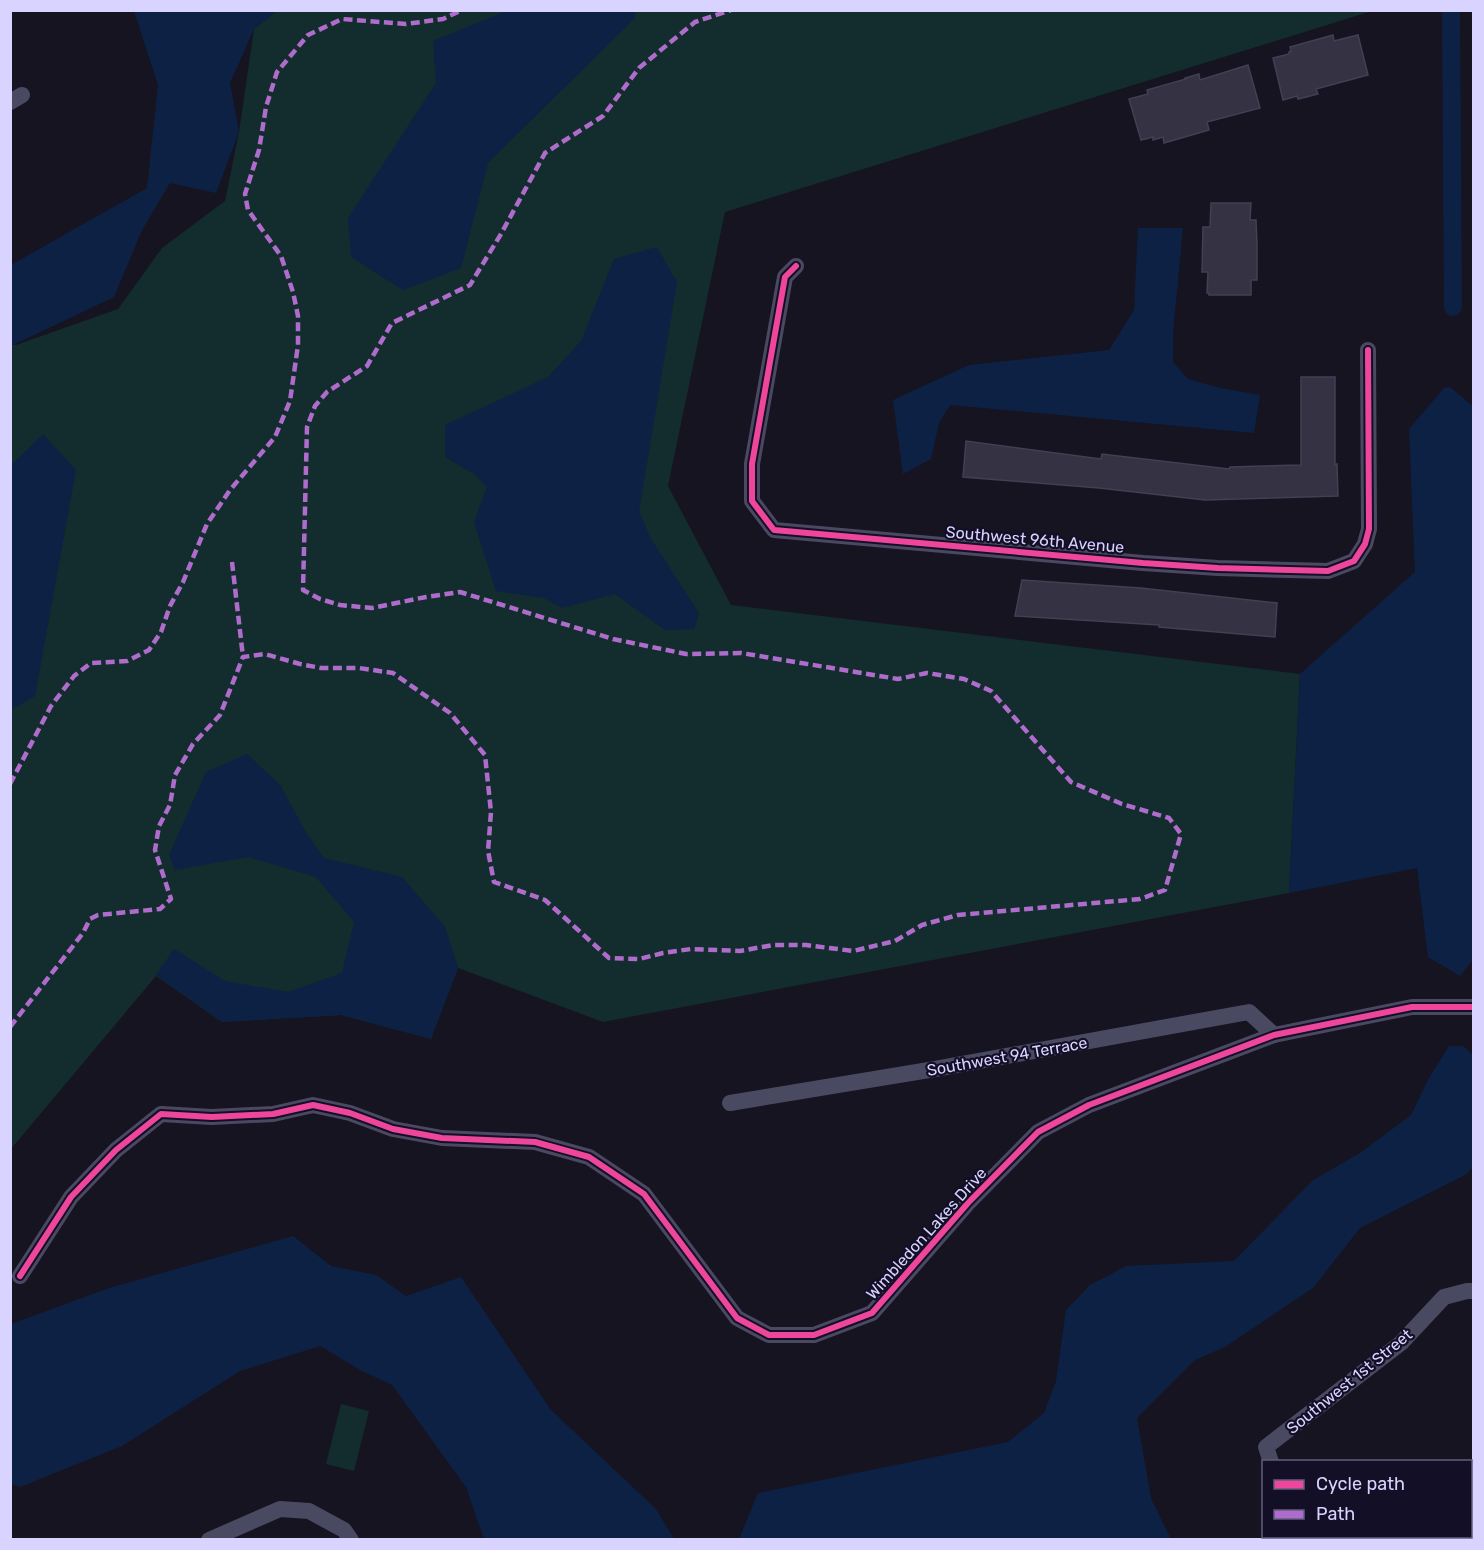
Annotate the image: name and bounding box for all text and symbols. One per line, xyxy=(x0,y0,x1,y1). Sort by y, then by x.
street label: Southwest 96th Avenue xyxy=(945,522,1125,557)
street label: Southwest 94 Terrace xyxy=(925,1033,1089,1080)
street label: Wimbledon Lakes Drive xyxy=(862,1163,991,1303)
street label: Southwest 1st Street xyxy=(1283,1325,1416,1438)
legend xyxy=(1262,1460,1472,1538)
text: Cycle path xyxy=(1316,1473,1405,1495)
text: Path xyxy=(1316,1503,1355,1525)

